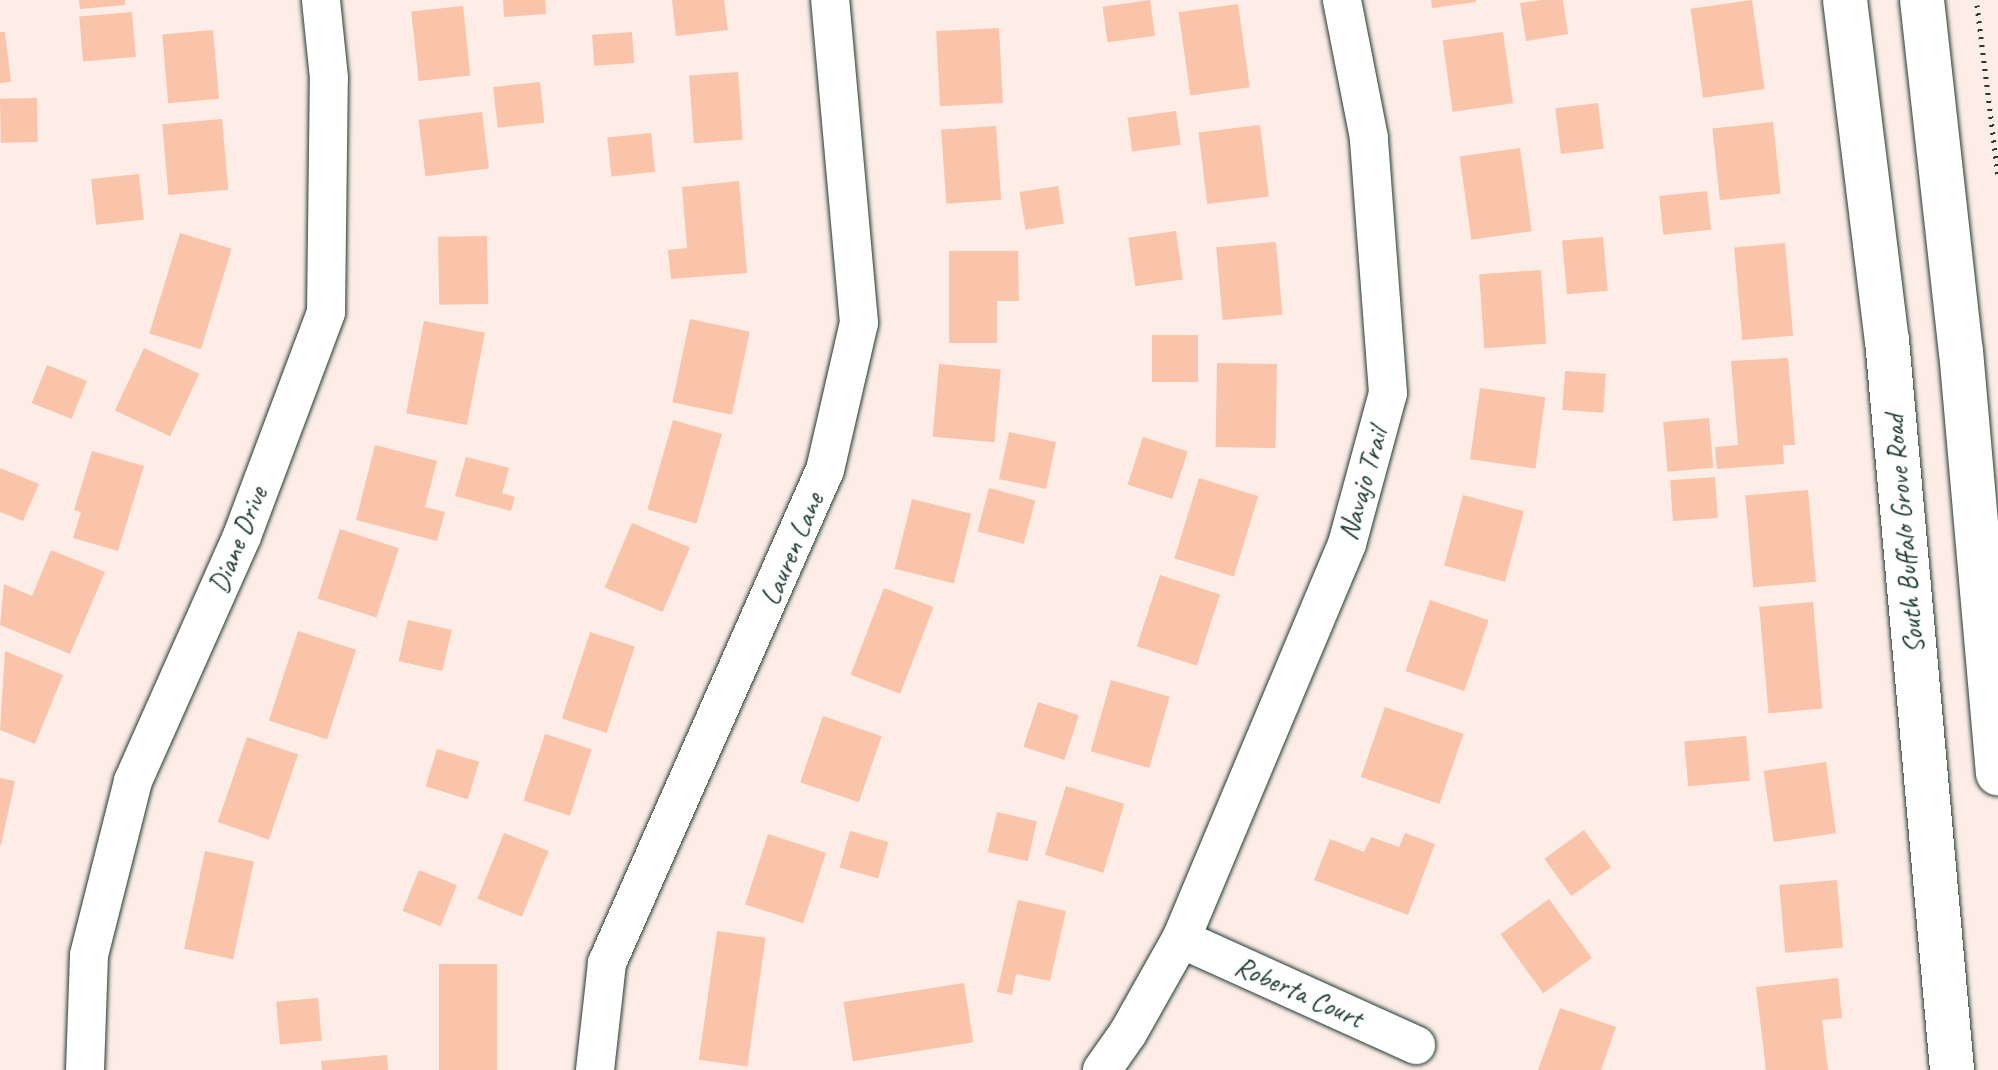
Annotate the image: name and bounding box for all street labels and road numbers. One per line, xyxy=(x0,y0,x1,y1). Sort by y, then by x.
street label: South Buffalo Grove Road xyxy=(1877,413,1931,655)
street label: Navajo Trail xyxy=(1331,425,1395,543)
street label: Diane Drive xyxy=(201,482,275,598)
street label: Lauren Lane xyxy=(753,488,831,610)
street label: Roberta Court xyxy=(1230,949,1368,1035)

